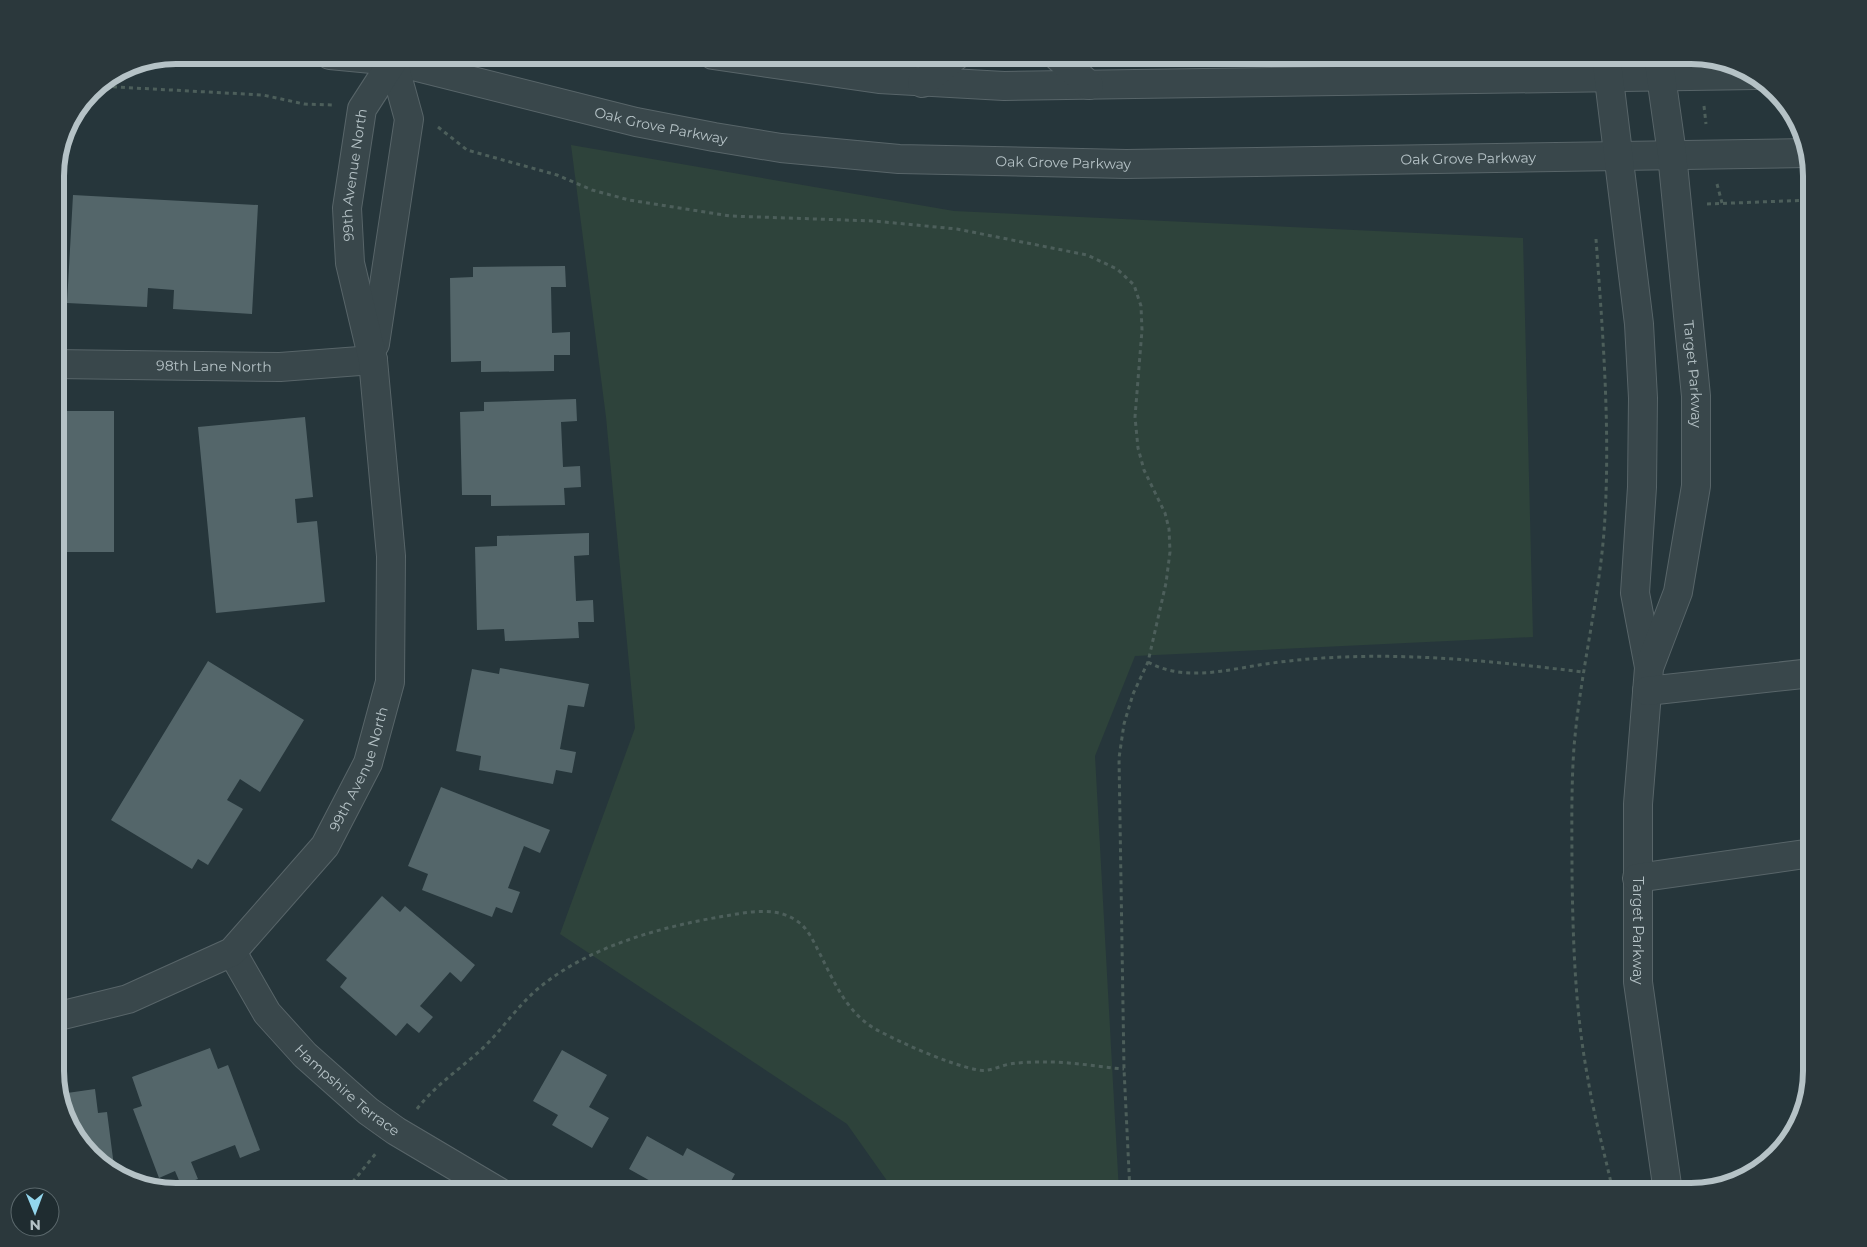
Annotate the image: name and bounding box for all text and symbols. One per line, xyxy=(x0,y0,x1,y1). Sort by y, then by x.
street label: Oak Grove Parkway xyxy=(592,103,729,148)
street label: 99th Avenue North xyxy=(338,107,371,242)
street label: Oak Grove Parkway xyxy=(1400,148,1537,169)
street label: Oak Grove Parkway xyxy=(995,152,1132,173)
street label: Target Parkway xyxy=(1680,319,1705,428)
street label: 98th Lane North xyxy=(156,356,272,376)
street label: 99th Avenue North xyxy=(325,705,392,834)
street label: Target Parkway xyxy=(1629,877,1647,985)
street label: Hampshire Terrace xyxy=(291,1041,403,1140)
north arrow xyxy=(10,1187,60,1237)
text: N xyxy=(29,1216,41,1234)

